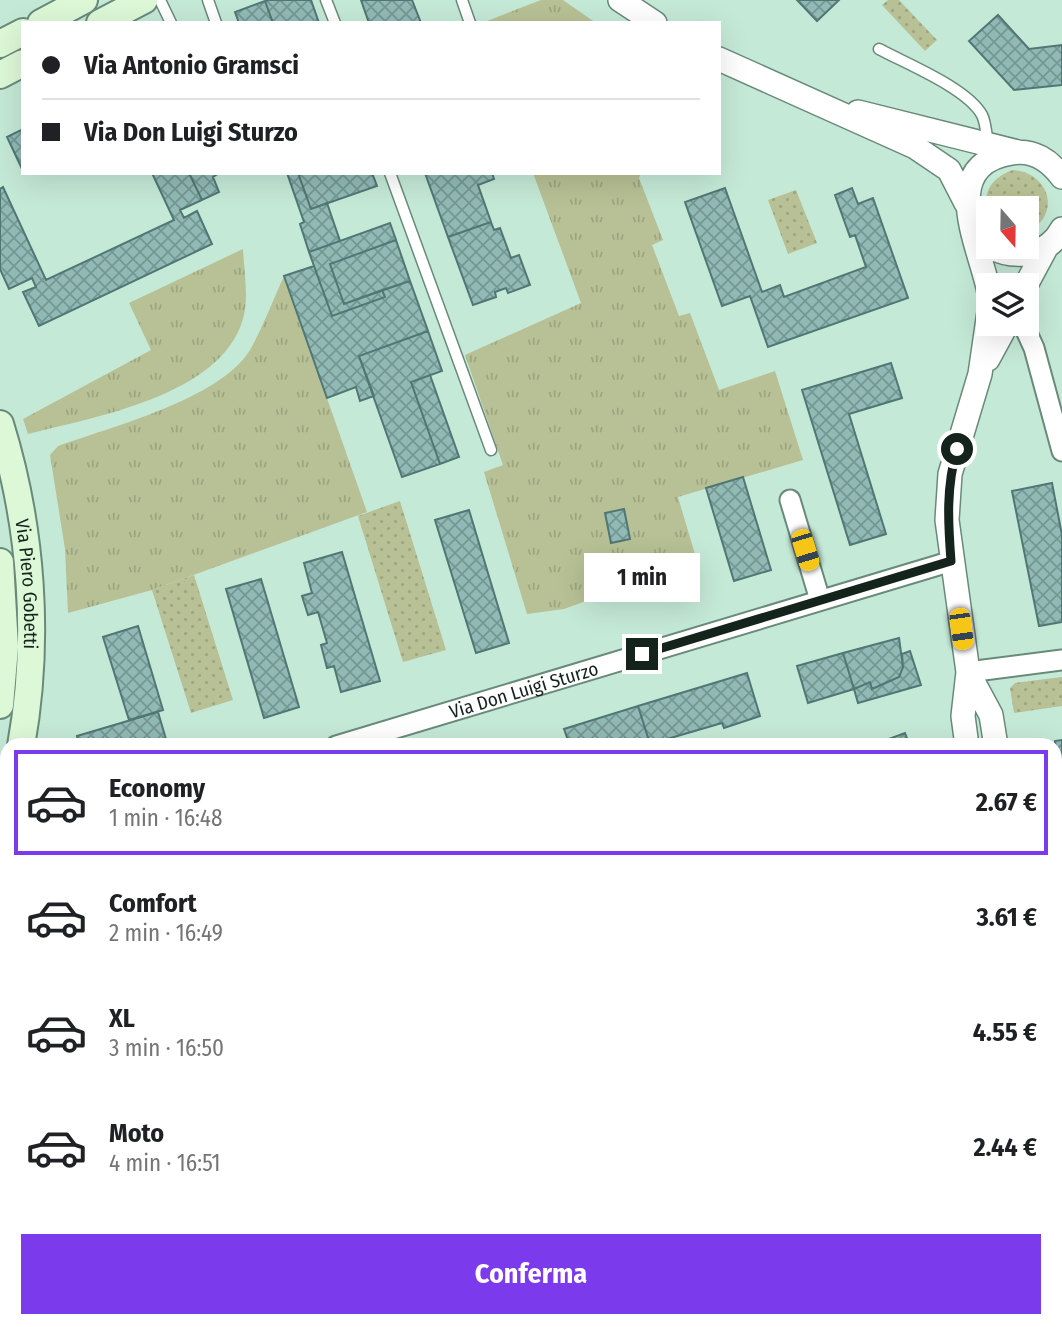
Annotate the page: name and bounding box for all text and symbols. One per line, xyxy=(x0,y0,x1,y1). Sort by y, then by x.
text: Via Antonio Gramsci xyxy=(84,50,299,81)
text: Via Don Luigi Sturzo xyxy=(84,117,298,148)
north arrow xyxy=(976,196,1040,259)
map controls xyxy=(976,196,1039,336)
button: layers xyxy=(976,273,1039,336)
route start xyxy=(941,433,973,465)
street label: Via Piero Gobetti xyxy=(10,517,42,649)
car xyxy=(789,527,822,573)
callout: 1 min xyxy=(584,552,700,602)
text: 1 min xyxy=(617,563,667,591)
car xyxy=(948,607,975,651)
route end xyxy=(626,638,658,670)
street label: Via Don Luigi Sturzo xyxy=(447,657,601,723)
icon: car xyxy=(25,771,88,834)
text: Economy xyxy=(109,773,205,804)
text: 2.67 € xyxy=(976,787,1037,818)
text: 1 min · 16:48 xyxy=(109,804,222,832)
icon: car xyxy=(25,886,88,949)
text: Comfort xyxy=(109,888,197,919)
text: 3.61 € xyxy=(976,902,1037,933)
text: 2 min · 16:49 xyxy=(109,919,223,947)
icon: car xyxy=(25,1001,88,1064)
text: XL xyxy=(109,1003,135,1034)
text: 4.55 € xyxy=(973,1017,1037,1048)
text: 3 min · 16:50 xyxy=(109,1034,224,1062)
icon: car xyxy=(25,1116,88,1179)
text: Moto xyxy=(109,1118,164,1149)
text: 2.44 € xyxy=(974,1132,1037,1163)
text: 4 min · 16:51 xyxy=(109,1149,221,1177)
button: Conferma xyxy=(21,1234,1041,1314)

